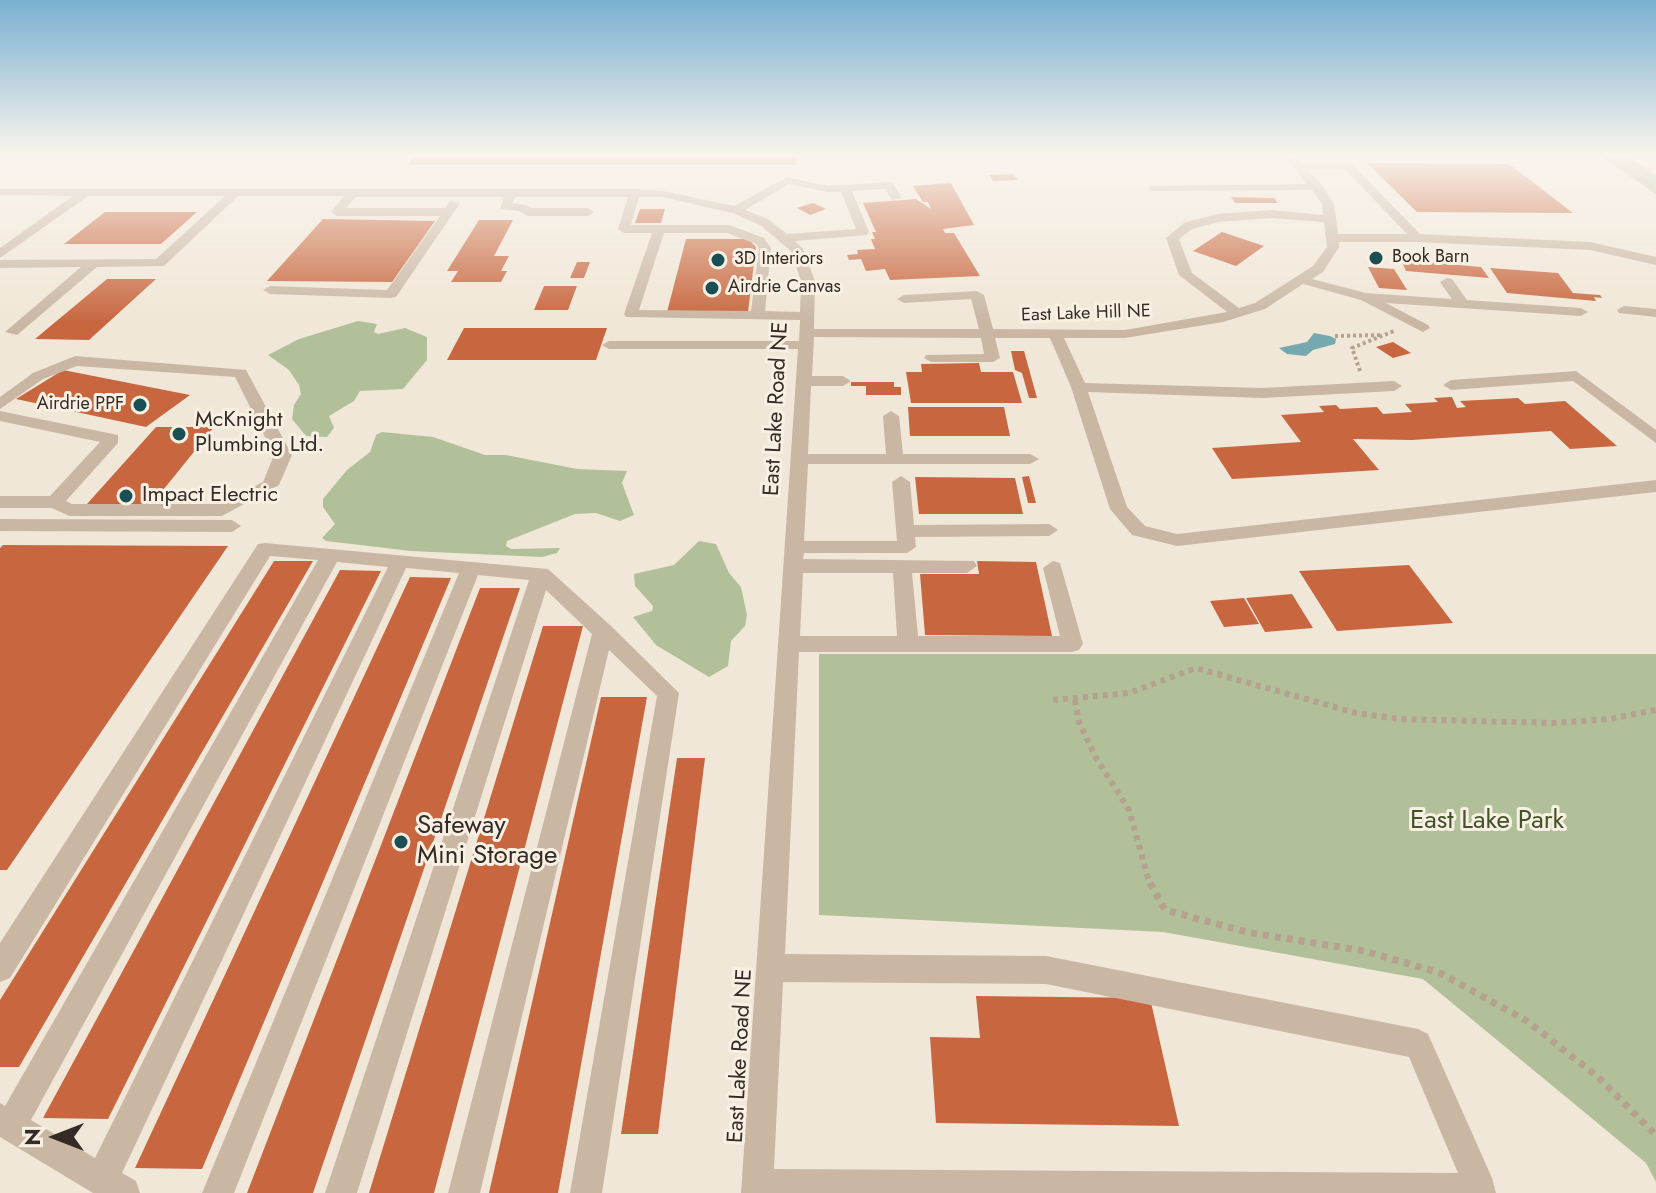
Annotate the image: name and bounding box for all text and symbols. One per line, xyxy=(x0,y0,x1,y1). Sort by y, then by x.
place label: Book Barn xyxy=(1392,247,1469,269)
place label: 3D Interiors xyxy=(734,249,823,271)
marker: Book Barn xyxy=(1367,249,1385,267)
marker: 3D Interiors xyxy=(709,251,727,269)
place label: Airdrie Canvas xyxy=(728,277,841,299)
marker: Airdrie Canvas xyxy=(703,279,721,297)
street label: East Lake Hill NE xyxy=(1021,301,1151,327)
street label: East Lake Road NE xyxy=(759,321,795,497)
place label: Airdrie PPF xyxy=(37,394,124,416)
marker: Airdrie PPF xyxy=(131,396,149,414)
place label: McKnight Plumbing Ltd. xyxy=(195,408,324,460)
marker: McKnight Plumbing Ltd. xyxy=(170,425,188,443)
place label: Impact Electric xyxy=(142,483,278,509)
marker: Impact Electric xyxy=(117,487,135,505)
park label: East Lake Park xyxy=(1410,806,1564,838)
place label: Safeway Mini Storage xyxy=(417,811,557,872)
marker: Safeway Mini Storage xyxy=(392,833,410,851)
street label: East Lake Road NE xyxy=(723,968,759,1144)
north arrow xyxy=(16,1097,96,1177)
text: N xyxy=(16,1128,48,1146)

